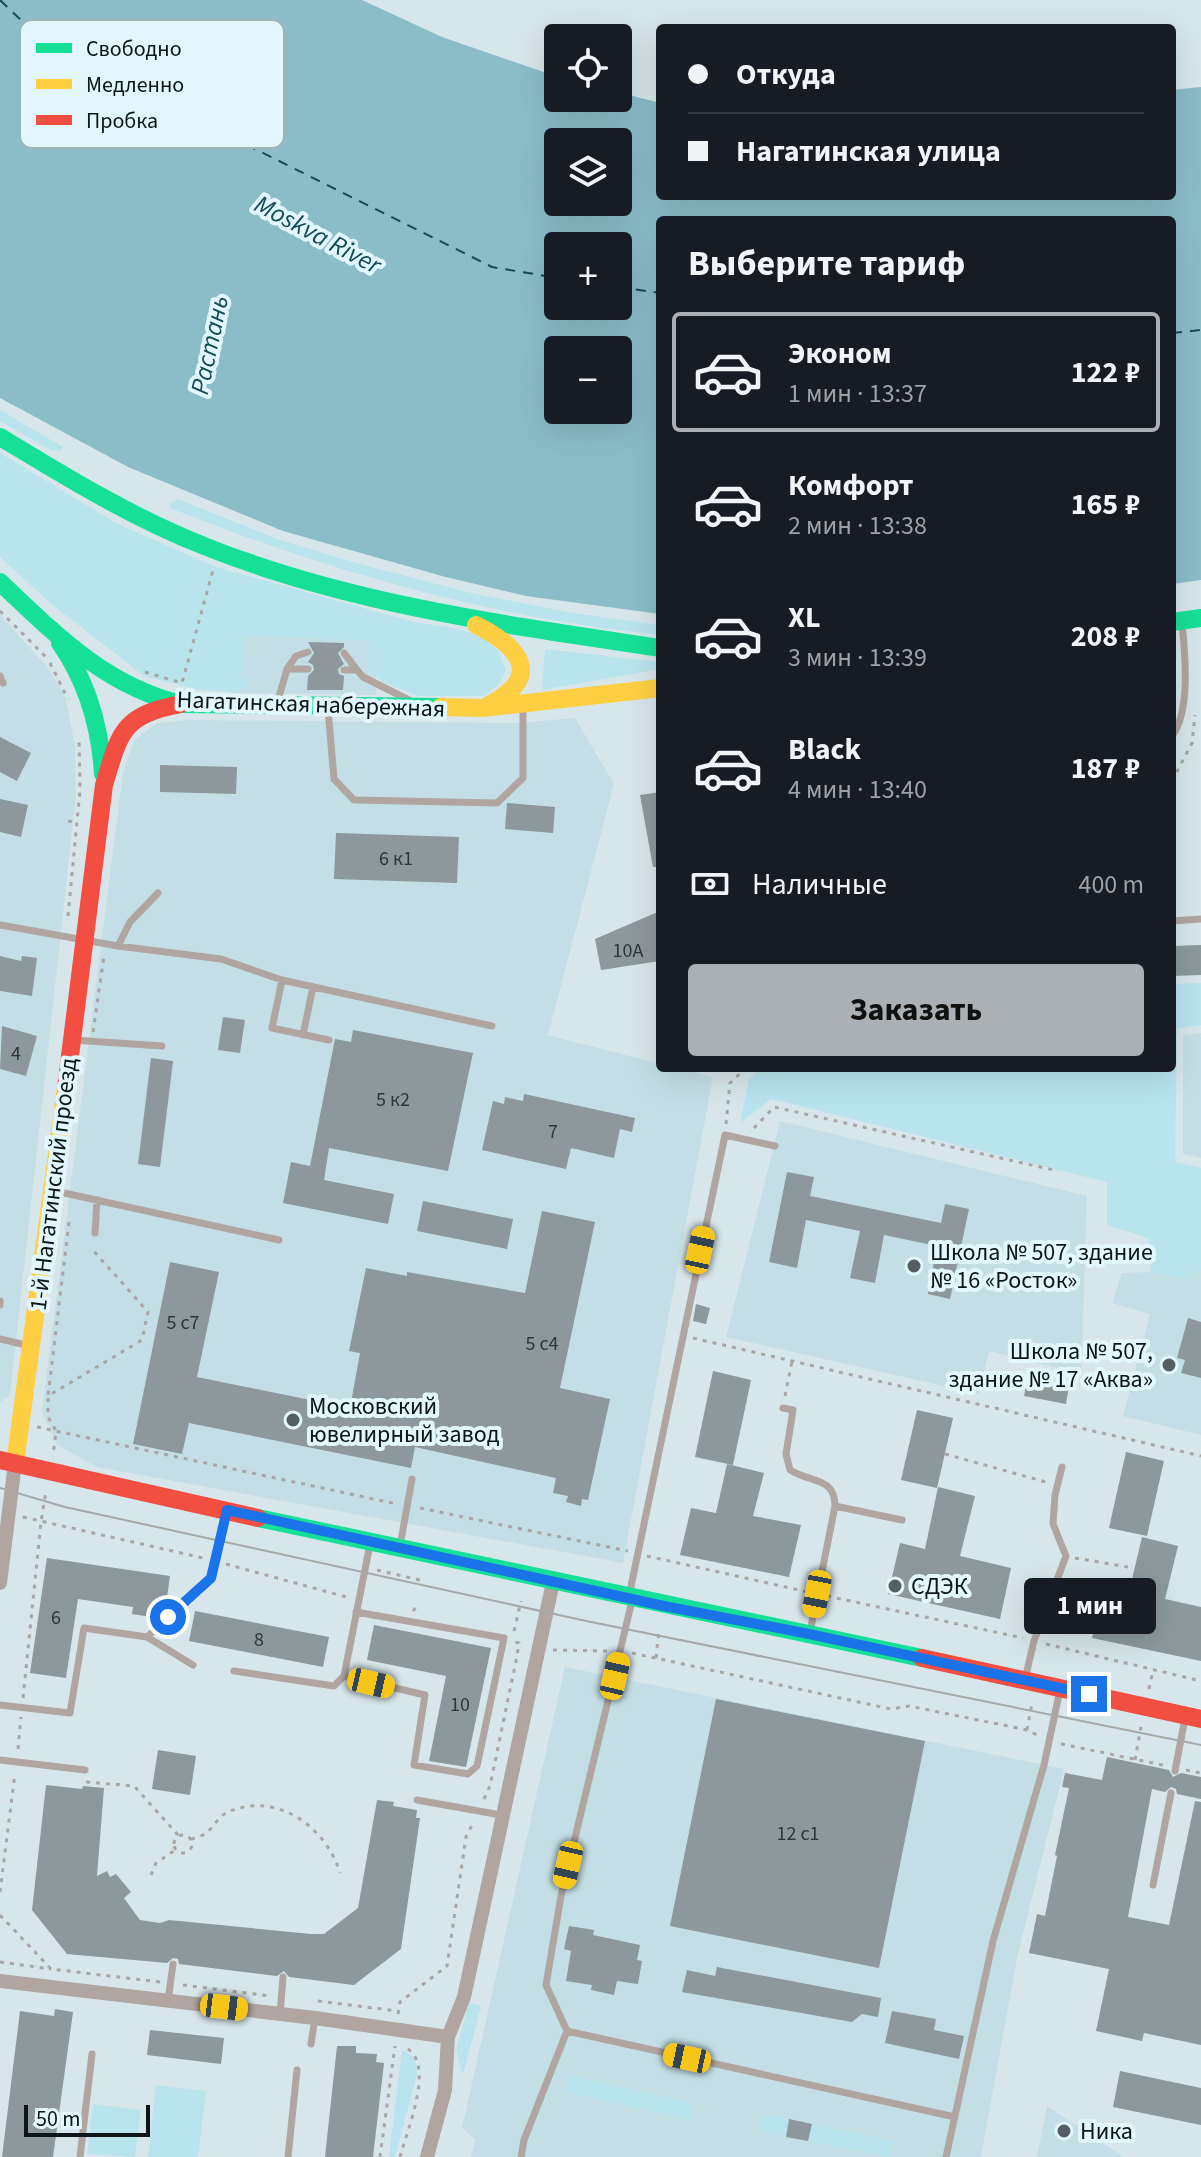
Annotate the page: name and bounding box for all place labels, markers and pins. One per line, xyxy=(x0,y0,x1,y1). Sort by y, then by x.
place label: Школа № 507, здание № 16 «Росток» xyxy=(930,1235,1153,1298)
marker: Школа № 507, здание № 16 «Росток» xyxy=(905,1257,923,1275)
place label: Школа № 507, здание № 17 «Аква» xyxy=(949,1334,1153,1397)
marker: Школа № 507, здание № 17 «Аква» xyxy=(1160,1356,1178,1374)
place label: Московский ювелирный завод xyxy=(309,1389,500,1452)
marker: Московский ювелирный завод xyxy=(284,1411,302,1429)
place label: СДЭК xyxy=(911,1569,968,1604)
marker: СДЭК xyxy=(886,1577,904,1595)
place label: Ника xyxy=(1080,2114,1133,2149)
marker: Ника xyxy=(1055,2122,1073,2140)

